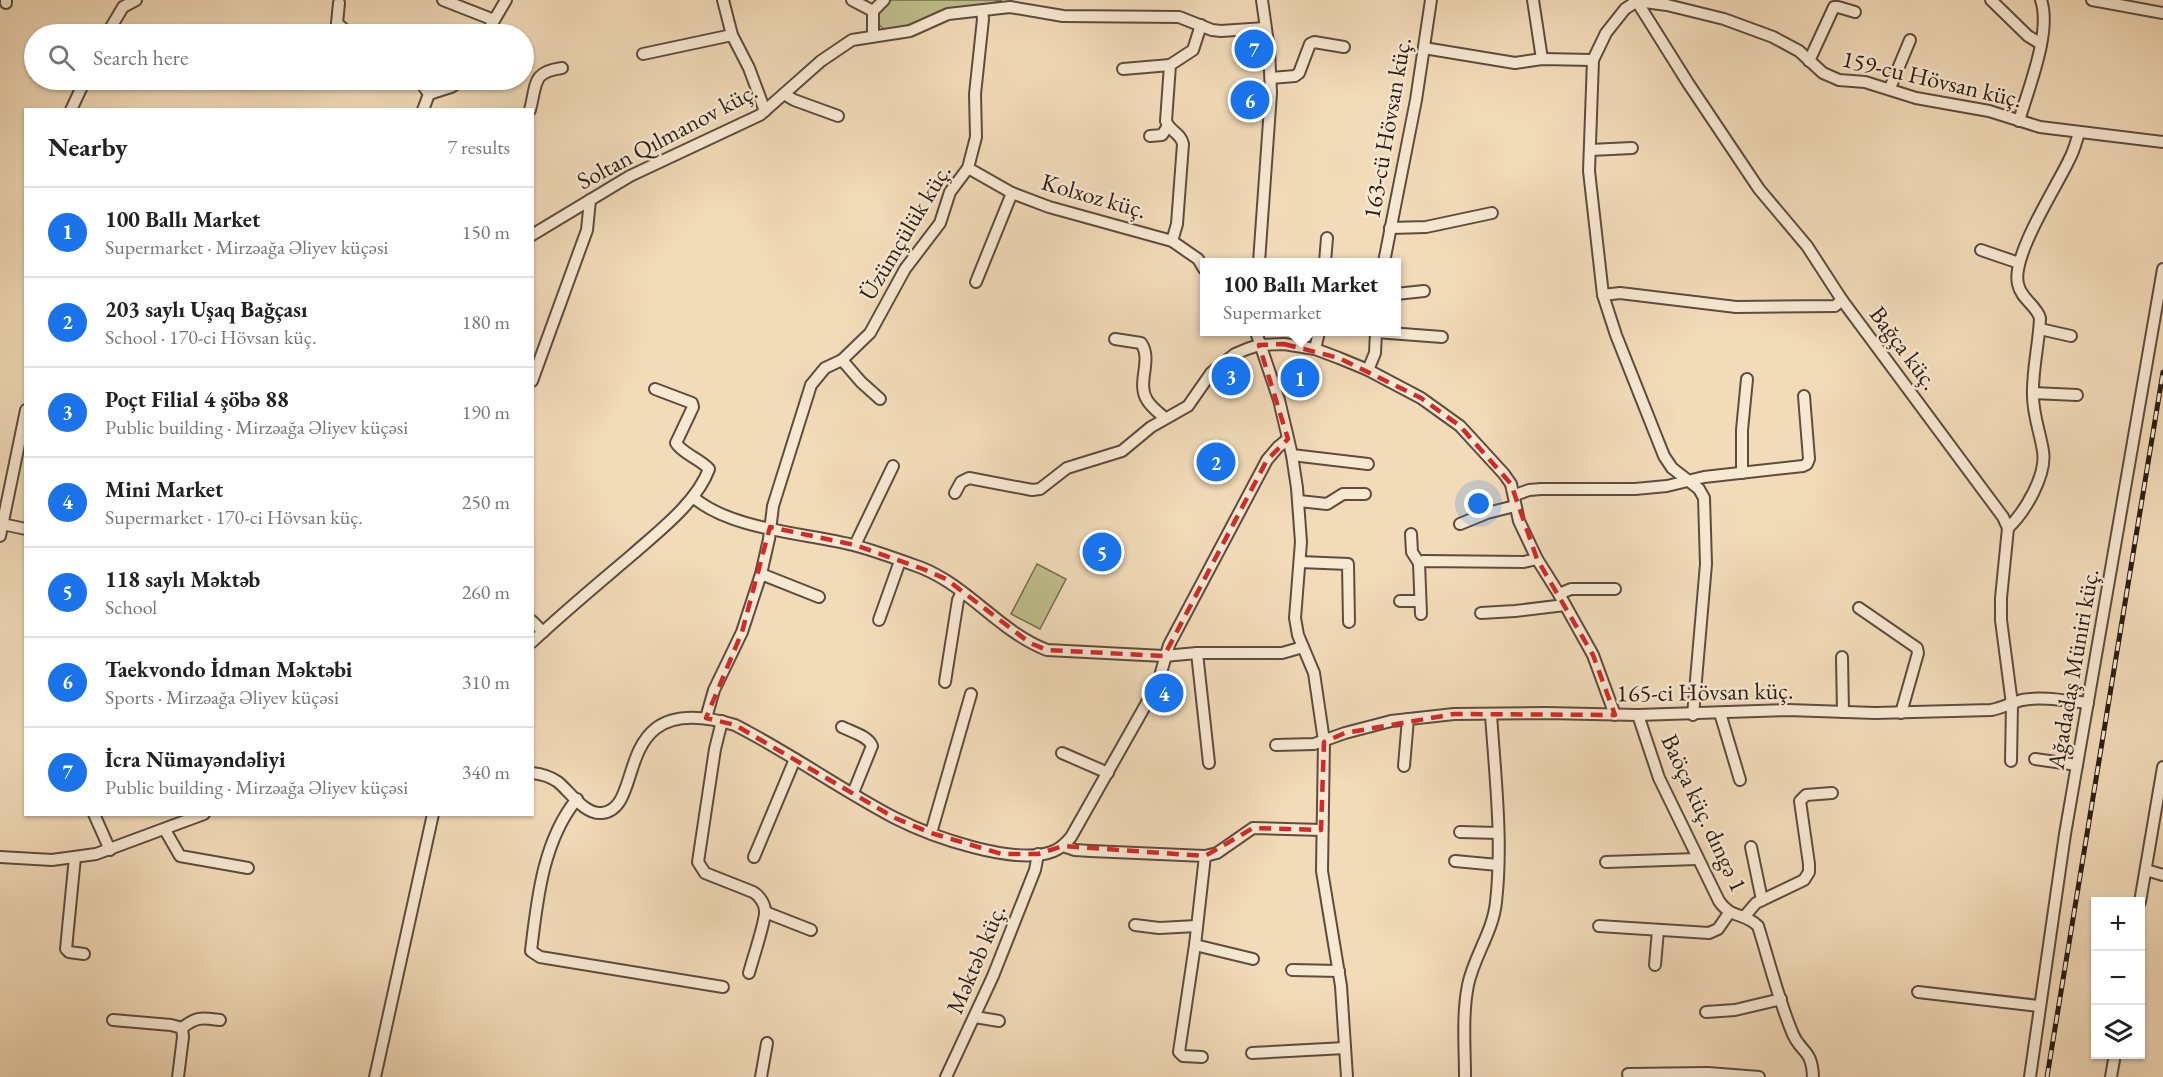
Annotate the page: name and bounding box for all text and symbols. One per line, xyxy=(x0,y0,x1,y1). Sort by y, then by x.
search box xyxy=(24,24,534,90)
pin: 7 xyxy=(1234,26,1274,72)
street label: 163-cü Hövsan küç. xyxy=(1355,35,1418,221)
icon: search xyxy=(45,41,78,74)
text: Search here xyxy=(93,43,188,72)
street label: 159-cu Hövsan küç. xyxy=(1839,43,2025,114)
street label: Soltan Qılmanov küç. xyxy=(571,75,762,196)
pin: 6 xyxy=(1230,78,1270,122)
text: Nearby xyxy=(48,130,128,164)
text: 7 results xyxy=(447,134,510,160)
street label: Üzümçülük küç. xyxy=(852,158,958,306)
street label: Kolxoz küç. xyxy=(1038,166,1150,225)
text: 100 Ballı Market xyxy=(105,205,260,234)
text: 1 xyxy=(62,219,73,245)
text: 150 m xyxy=(462,219,510,245)
text: Supermarket · Mirzəağa Əliyev küçəsi xyxy=(105,234,388,260)
popup xyxy=(1200,258,1401,336)
text: 100 Ballı Market xyxy=(1223,270,1378,299)
text: 203 saylı Uşaq Bağçası xyxy=(105,295,308,324)
text: Supermarket xyxy=(1223,299,1321,325)
street label: Bağça küç. xyxy=(1863,300,1946,396)
text: 2 xyxy=(62,309,73,335)
text: 180 m xyxy=(462,309,510,335)
text: School · 170-ci Hövsan küç. xyxy=(105,324,317,350)
pin: 3 xyxy=(1212,354,1250,398)
pin: 1 xyxy=(1280,356,1320,400)
text: Poçt Filial 4 şöbə 88 xyxy=(105,385,289,414)
text: 3 xyxy=(62,399,73,425)
text: 190 m xyxy=(462,399,510,425)
text: Public building · Mirzəağa Əliyev küçəsi xyxy=(105,414,408,440)
pin: 2 xyxy=(1196,440,1236,484)
text: Mini Market xyxy=(105,475,223,504)
text: 4 xyxy=(62,489,73,515)
text: 250 m xyxy=(462,489,510,515)
your location xyxy=(1464,489,1493,518)
text: Supermarket · 170-ci Hövsan küç. xyxy=(105,504,363,530)
pin: 5 xyxy=(1082,530,1122,574)
text: 118 saylı Məktəb xyxy=(105,565,260,594)
street label: Ağadadaş Müniri küç. xyxy=(2039,566,2105,773)
text: 5 xyxy=(62,579,73,605)
text: 260 m xyxy=(462,579,510,605)
text: School xyxy=(105,594,157,620)
text: Taekvondo İdman Məktəbi xyxy=(105,655,352,684)
text: 6 xyxy=(62,669,73,695)
text: 310 m xyxy=(462,669,510,695)
pin: 4 xyxy=(1144,670,1184,716)
street label: 165-ci Hövsan küç. xyxy=(1616,674,1794,709)
text: Sports · Mirzəağa Əliyev küçəsi xyxy=(105,684,339,710)
street label: Baöça küç. dıngə 1 xyxy=(1654,729,1755,897)
text: İcra Nümayəndəliyi xyxy=(105,745,286,774)
text: 7 xyxy=(62,759,73,785)
text: 340 m xyxy=(462,759,510,785)
text: Public building · Mirzəağa Əliyev küçəsi xyxy=(105,774,408,800)
map controls xyxy=(2091,897,2145,1059)
button: + xyxy=(2091,897,2145,951)
street label: Məktəb küç. xyxy=(939,899,1012,1018)
button: − xyxy=(2091,951,2145,1005)
button: layers xyxy=(2091,1005,2145,1059)

